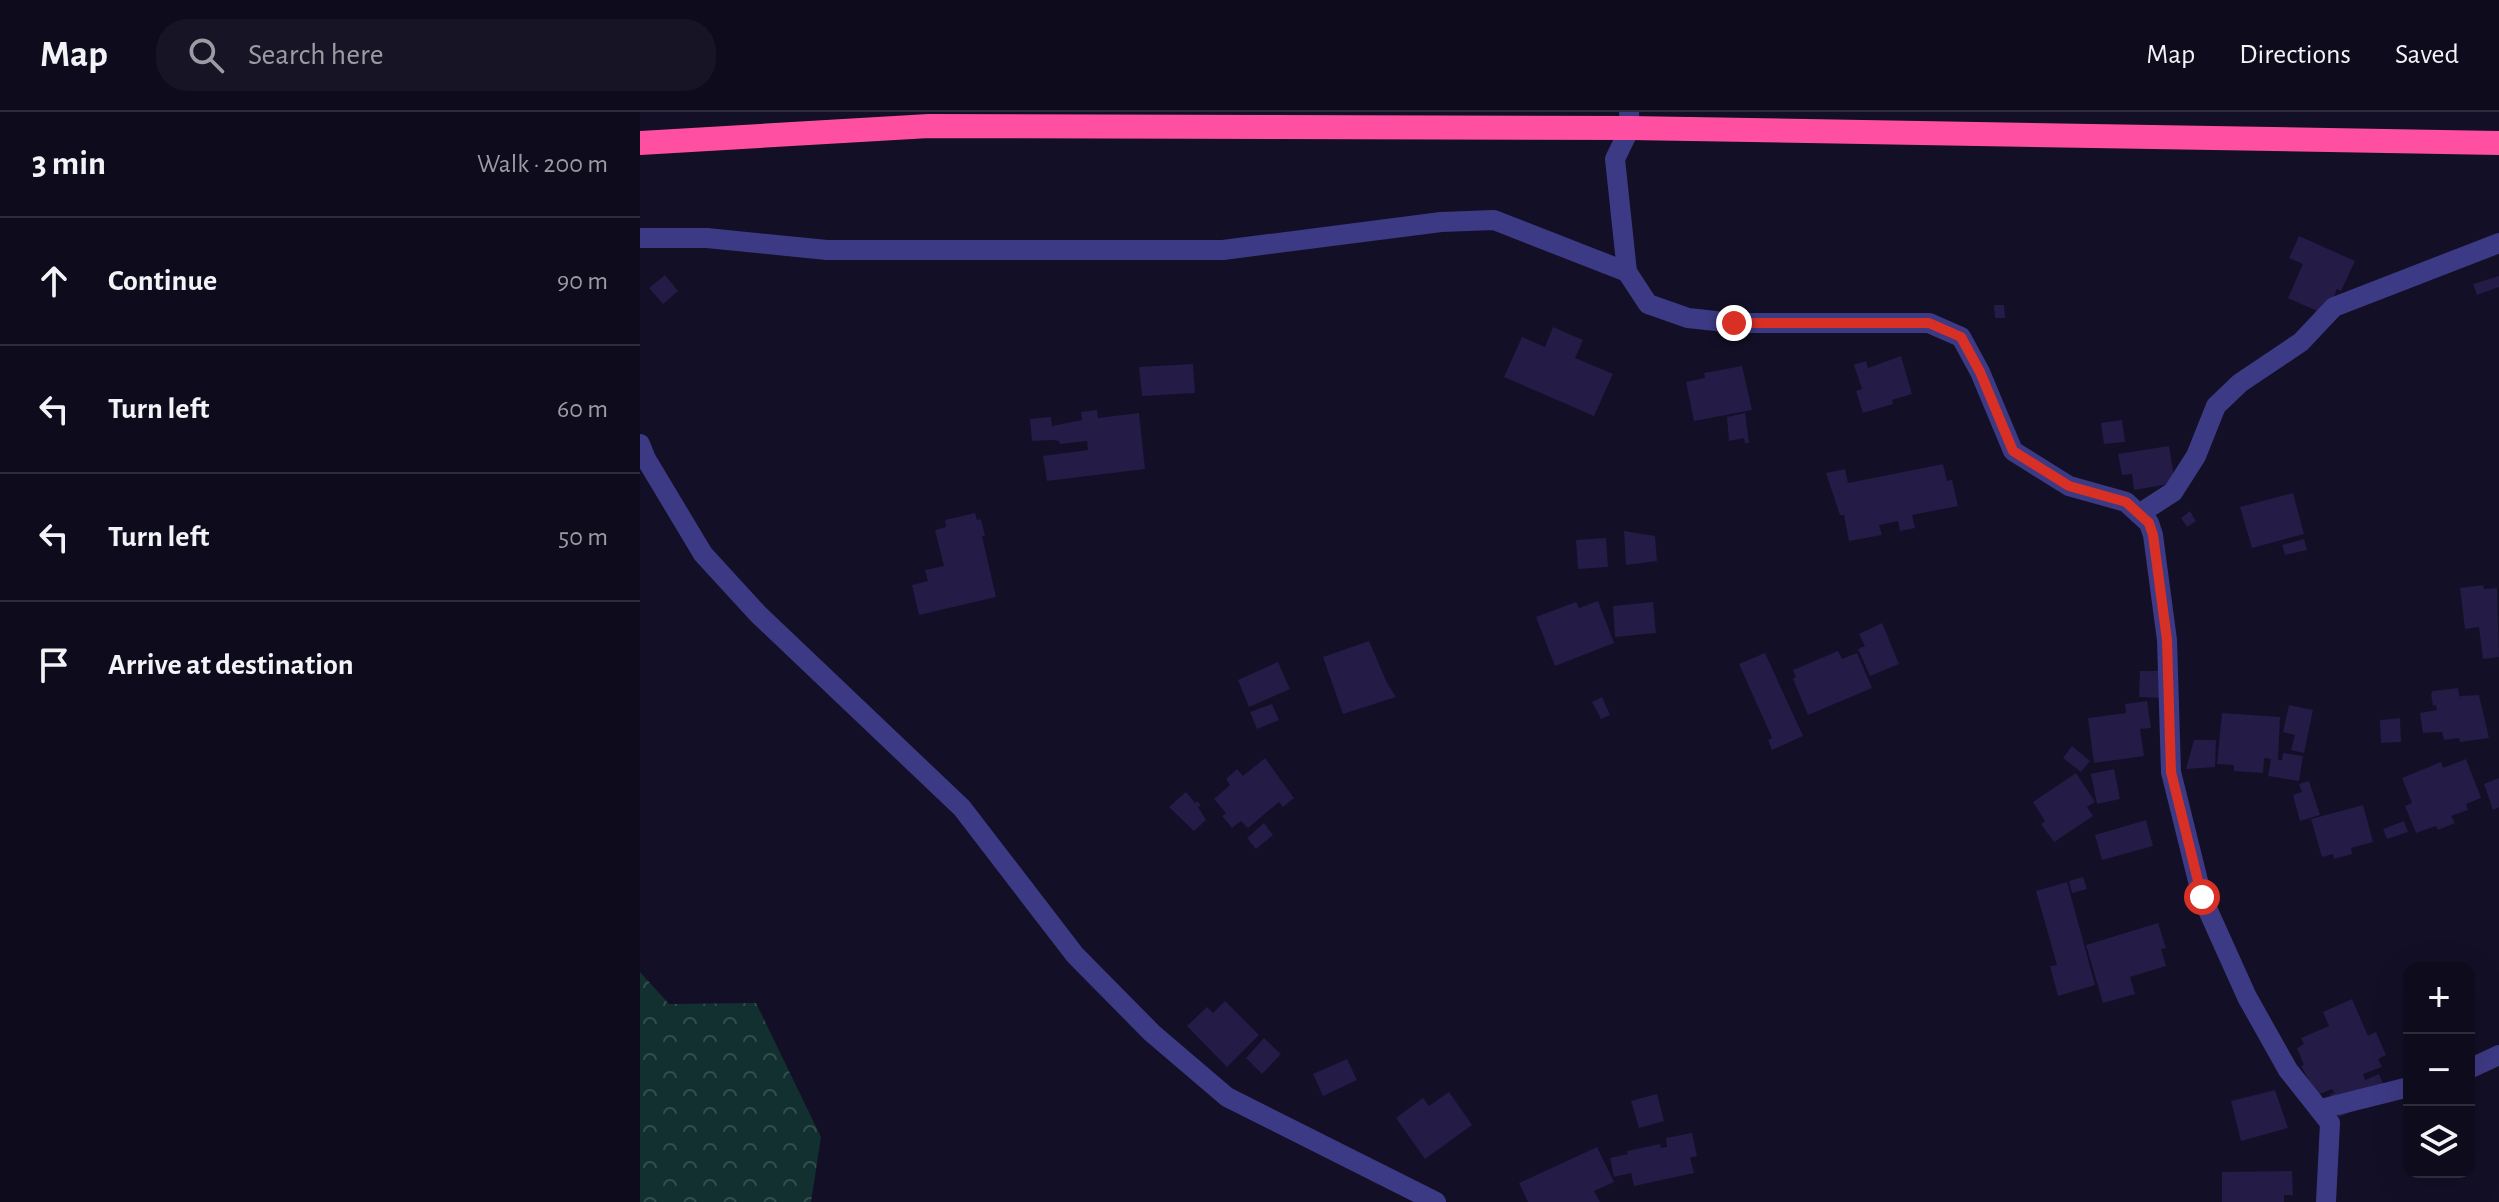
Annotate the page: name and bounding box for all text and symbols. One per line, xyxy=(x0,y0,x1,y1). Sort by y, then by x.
search box xyxy=(156,19,716,91)
icon: search xyxy=(184,33,228,77)
text: Map xyxy=(40,36,108,74)
text: Search here xyxy=(248,40,384,70)
text: Map xyxy=(2146,41,2195,69)
text: Directions xyxy=(2239,41,2351,69)
text: Saved xyxy=(2395,41,2459,69)
text: 3 min xyxy=(32,147,106,181)
text: Walk · 200 m xyxy=(477,151,608,177)
icon: ahead xyxy=(32,259,76,303)
text: Continue xyxy=(108,266,217,296)
text: 90 m xyxy=(557,268,608,294)
route end xyxy=(1716,305,1752,341)
icon: left xyxy=(32,387,76,431)
text: Turn left xyxy=(108,394,209,424)
text: 60 m xyxy=(557,396,608,422)
icon: left xyxy=(32,515,76,559)
text: Turn left xyxy=(108,522,209,552)
text: 50 m xyxy=(558,524,608,550)
icon: arrive xyxy=(32,643,76,687)
text: Arrive at destination xyxy=(108,650,354,680)
route start xyxy=(2184,879,2220,915)
map controls xyxy=(2403,962,2475,1178)
button: + xyxy=(2403,962,2475,1034)
button: − xyxy=(2403,1034,2475,1106)
button: layers xyxy=(2403,1106,2475,1178)

